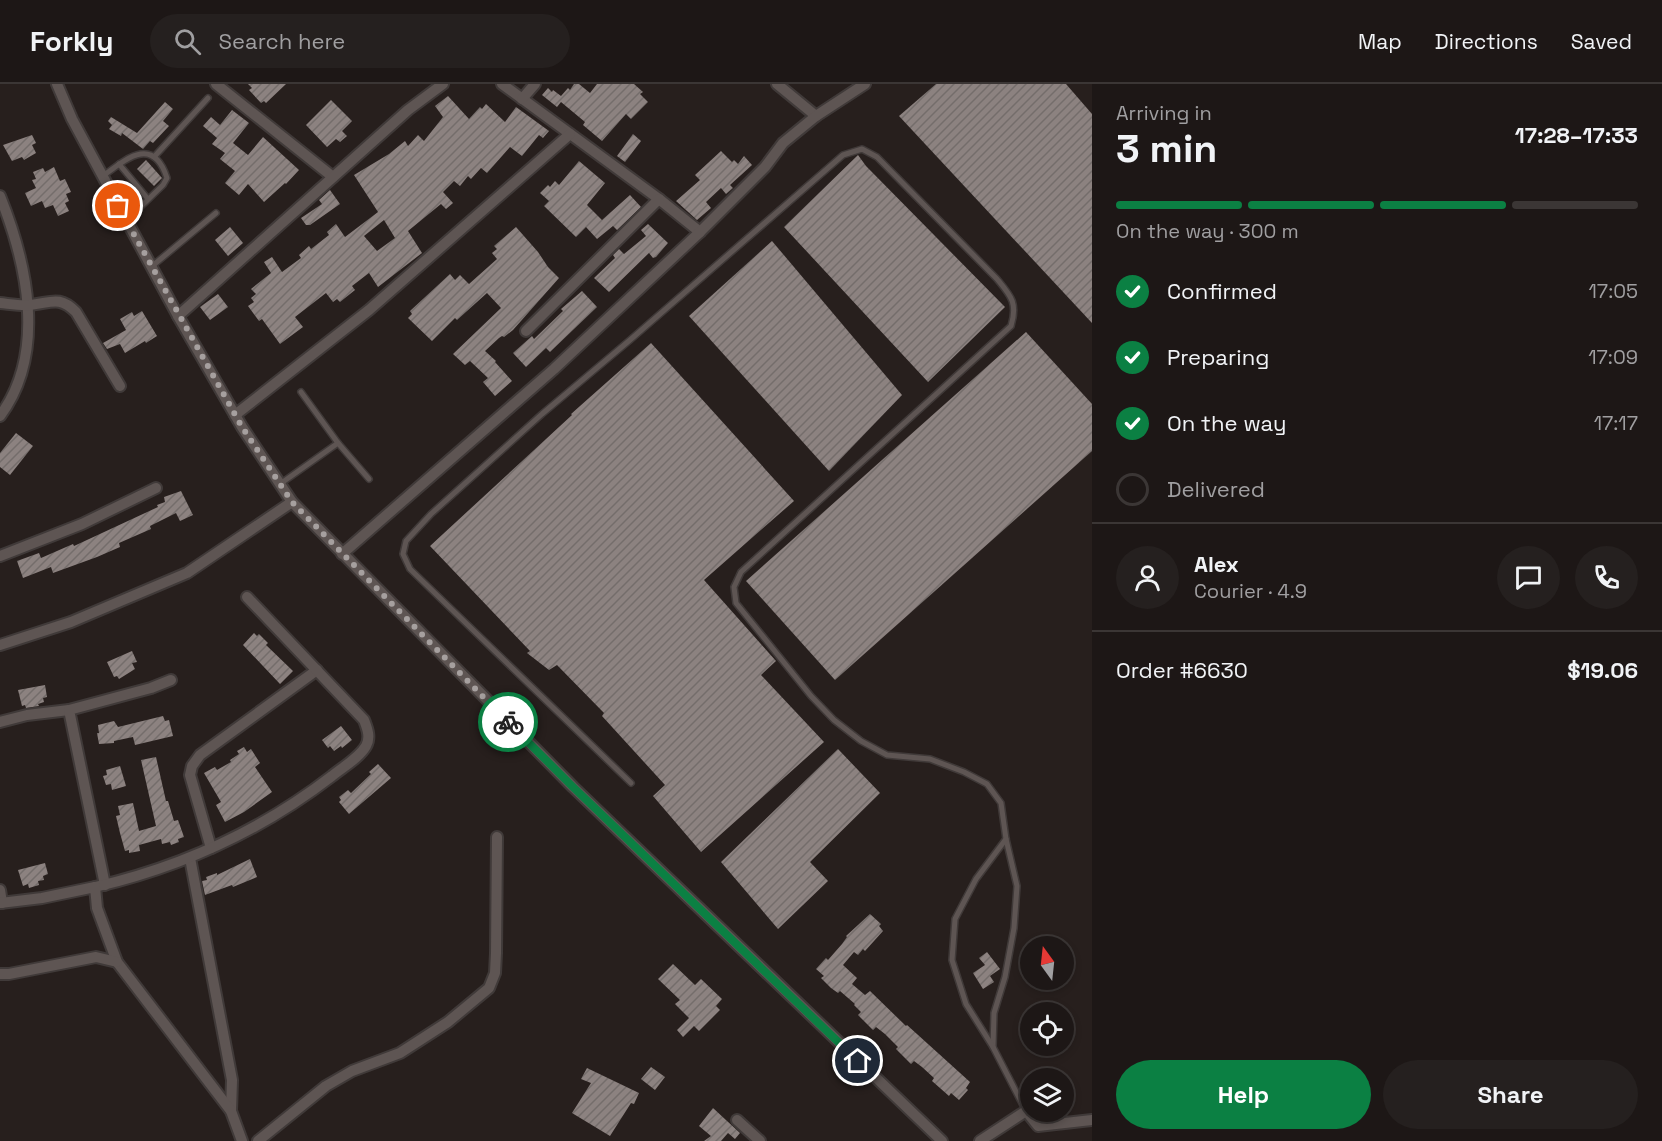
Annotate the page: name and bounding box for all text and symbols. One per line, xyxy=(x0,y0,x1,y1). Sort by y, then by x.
search box xyxy=(150,14,570,68)
text: Forkly xyxy=(30,23,114,59)
icon: search xyxy=(171,25,204,58)
text: Search here xyxy=(219,27,345,55)
text: Map xyxy=(1358,28,1402,55)
text: Directions xyxy=(1435,28,1538,55)
text: Saved xyxy=(1571,28,1632,55)
text: Arriving in xyxy=(1116,100,1212,126)
text: 17:28–17:33 xyxy=(1515,121,1638,149)
text: 3 min xyxy=(1116,124,1217,173)
pin xyxy=(92,180,143,231)
icon: bag xyxy=(101,189,134,222)
text: On the way · 300 m xyxy=(1116,218,1299,244)
icon: check xyxy=(1116,275,1149,308)
text: Confirmed xyxy=(1167,277,1277,305)
text: 17:05 xyxy=(1589,278,1638,304)
icon: check xyxy=(1116,341,1149,374)
text: Preparing xyxy=(1167,343,1269,371)
text: 17:09 xyxy=(1588,344,1638,370)
icon: check xyxy=(1116,407,1149,440)
text: On the way xyxy=(1167,409,1286,437)
text: 17:17 xyxy=(1594,410,1638,436)
text: Delivered xyxy=(1167,475,1265,503)
button: person xyxy=(1116,546,1179,609)
button: chat xyxy=(1497,546,1560,609)
button: phone xyxy=(1575,546,1638,609)
text: Alex xyxy=(1194,550,1239,578)
text: Courier · 4.9 xyxy=(1194,578,1307,604)
text: Order #6630 xyxy=(1116,656,1248,684)
text: $19.06 xyxy=(1567,656,1638,684)
courier xyxy=(478,692,538,752)
icon: bike xyxy=(492,706,525,739)
north arrow xyxy=(1020,936,1074,990)
map controls xyxy=(1020,936,1074,1122)
button: locate xyxy=(1020,1002,1074,1056)
pin xyxy=(832,1035,883,1086)
icon: home xyxy=(841,1044,874,1077)
button: Help xyxy=(1116,1060,1371,1129)
button: Share xyxy=(1383,1060,1638,1129)
button: layers xyxy=(1020,1068,1074,1122)

